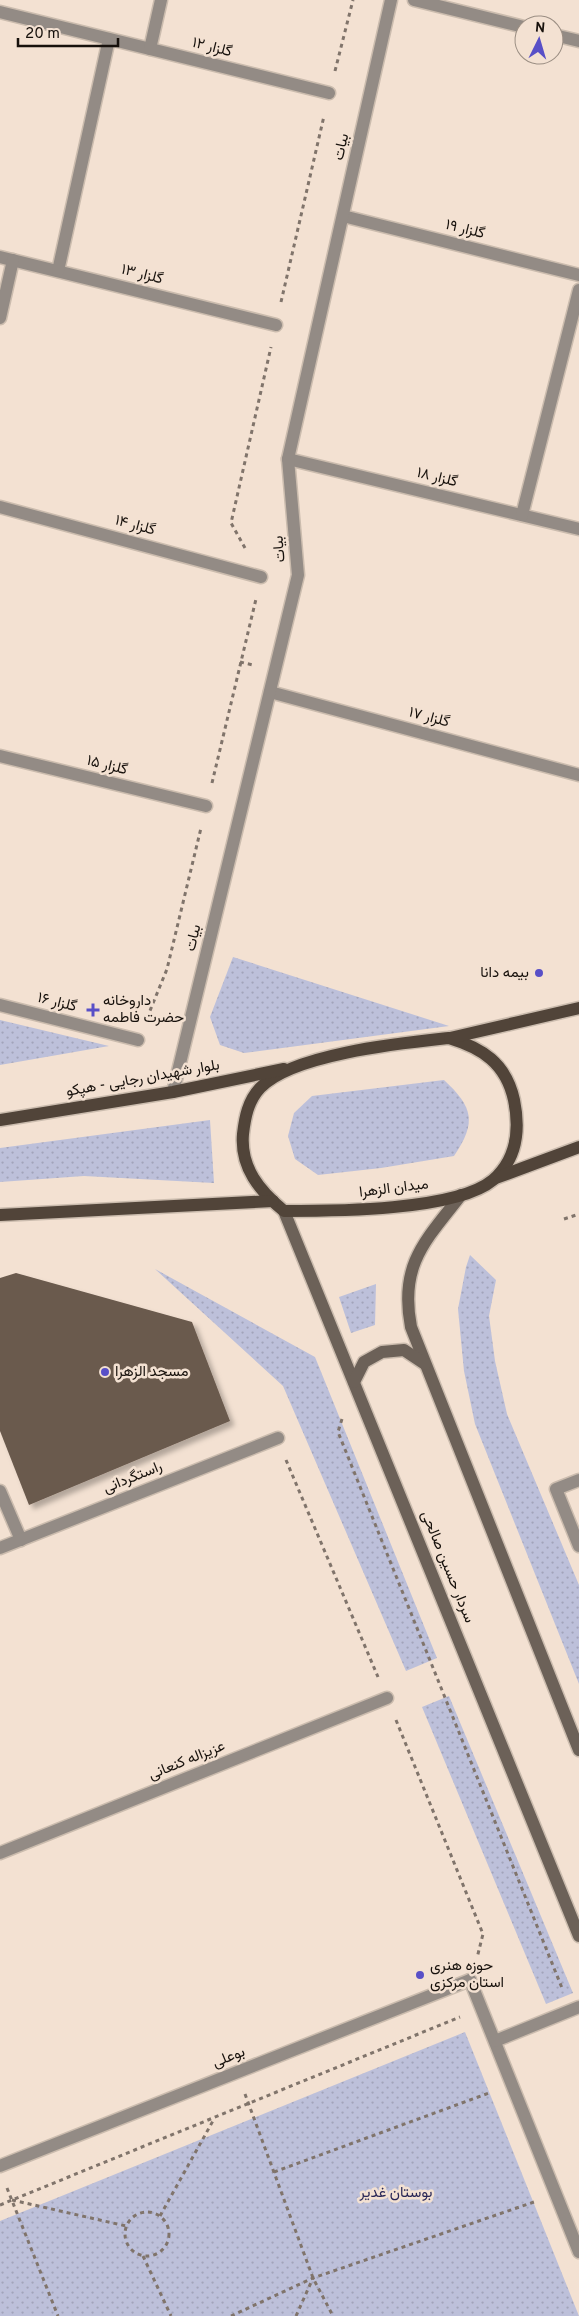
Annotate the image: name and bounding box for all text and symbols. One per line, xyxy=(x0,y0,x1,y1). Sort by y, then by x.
scale bar xyxy=(18,15,118,47)
north arrow xyxy=(514,15,564,65)
text: N xyxy=(534,20,546,37)
text: 20 m xyxy=(25,25,60,44)
street label: گلزار ۱۲ xyxy=(190,34,234,62)
street label: بیات xyxy=(330,132,354,162)
street label: گلزار ۱۹ xyxy=(443,216,487,244)
street label: گلزار ۱۳ xyxy=(119,261,165,289)
street label: گلزار ۱۸ xyxy=(415,464,460,492)
street label: گلزار ۱۴ xyxy=(113,511,158,541)
street label: بیات xyxy=(269,535,291,563)
street label: گلزار ۱۷ xyxy=(406,703,452,733)
street label: گلزار ۱۵ xyxy=(85,752,130,780)
street label: بیات xyxy=(182,923,206,953)
place label: بیمه دانا xyxy=(480,964,529,983)
marker: بیمه دانا xyxy=(533,967,545,979)
street label: گلزار ۱۶ xyxy=(35,989,79,1017)
place label: داروخانه حضرت فاطمه xyxy=(103,992,184,1028)
marker: داروخانه حضرت فاطمه xyxy=(87,1004,99,1016)
street label: بلوار شهیدان رجایی - هپکو xyxy=(65,1056,221,1102)
street label: میدان الزهرا xyxy=(358,1175,430,1203)
place label: مسجد الزهرا xyxy=(115,1363,188,1382)
marker: مسجد الزهرا xyxy=(99,1366,111,1378)
street label: راستگردانی xyxy=(101,1458,165,1498)
street label: سردار حسین صالحی xyxy=(416,1508,478,1626)
street label: عزیزاله کنعانی xyxy=(146,1737,228,1785)
place label: حوزه هنری استان مرکزی xyxy=(430,1957,504,1993)
marker: حوزه هنری استان مرکزی xyxy=(414,1969,426,1981)
street label: بوعلی xyxy=(210,2043,248,2073)
park label: بوستان غدیر xyxy=(358,2184,433,2203)

